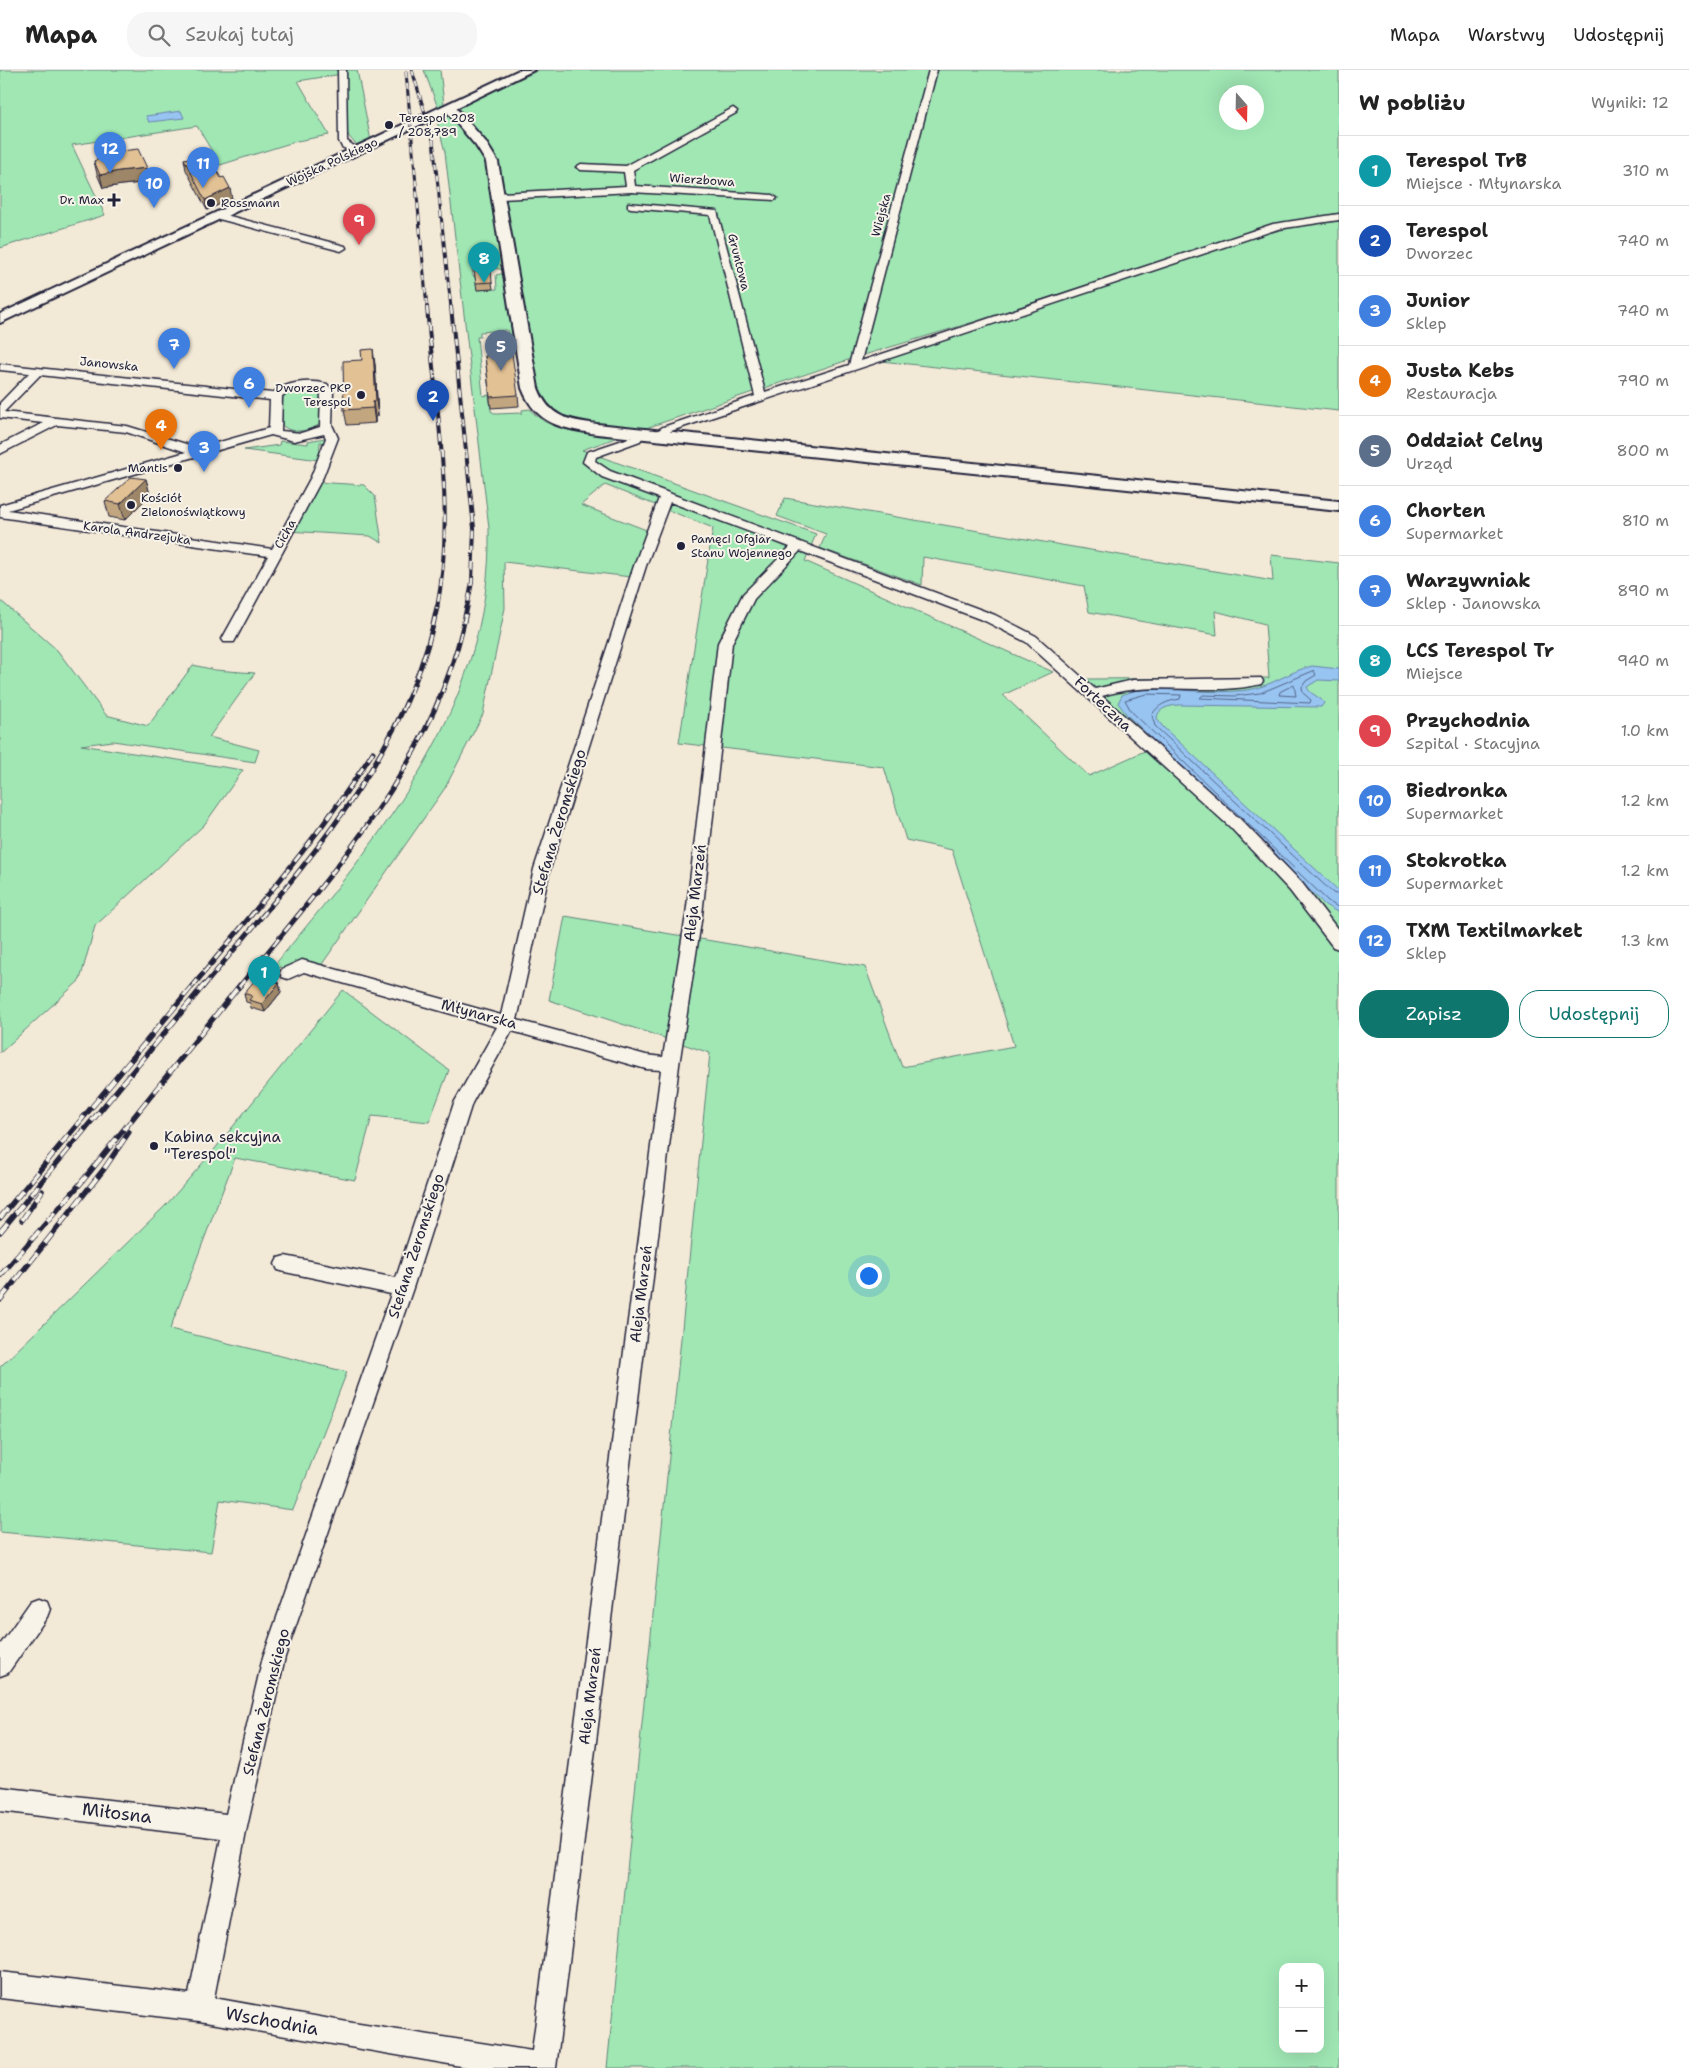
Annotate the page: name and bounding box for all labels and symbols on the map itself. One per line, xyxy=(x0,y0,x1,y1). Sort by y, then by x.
north arrow xyxy=(1219,85,1264,130)
place label: Terespol 208 / 208,789 xyxy=(399,110,475,140)
marker: Terespol 208 / 208,789 xyxy=(383,119,395,131)
pin: 12 xyxy=(94,132,126,173)
street label: Wojska Polskiego xyxy=(284,134,380,190)
pin: 11 xyxy=(187,147,219,188)
pin: 10 xyxy=(138,167,170,208)
street label: Wierzbowa xyxy=(669,170,736,190)
street label: Wiejska xyxy=(868,191,895,238)
place label: Dr. Max xyxy=(60,192,104,208)
marker: Dr. Max xyxy=(108,194,120,206)
place label: Rossmann xyxy=(221,195,280,211)
marker: Rossmann xyxy=(205,197,217,209)
pin: 9 xyxy=(343,204,375,245)
street label: Gruntowa xyxy=(724,232,754,293)
pin: 8 xyxy=(468,242,500,283)
pin: 7 xyxy=(158,328,190,369)
pin: 5 xyxy=(485,330,517,371)
street label: Janowska xyxy=(79,353,140,375)
pin: 6 xyxy=(233,367,265,408)
place label: Dworzec PKP Terespol xyxy=(275,380,351,410)
pin: 2 xyxy=(417,380,449,421)
marker: Dworzec PKP Terespol xyxy=(355,389,367,401)
pin: 4 xyxy=(145,409,177,450)
pin: 3 xyxy=(188,431,220,472)
place label: Mantis xyxy=(128,460,168,476)
marker: Mantis xyxy=(172,462,184,474)
place label: Kościół Zielonoświątkowy xyxy=(141,490,246,520)
marker: Kościół Zielonoświątkowy xyxy=(125,499,137,511)
street label: Cicha xyxy=(270,516,300,552)
street label: Karola Andrzejuka xyxy=(82,518,192,549)
place label: Pamęci Ofgiar Stanu Wojennego xyxy=(691,531,792,561)
marker: Pamęci Ofgiar Stanu Wojennego xyxy=(675,540,687,552)
street label: Forteczna xyxy=(1070,672,1137,736)
street label: Stefana Żeromskiego xyxy=(527,747,591,897)
street label: Aleja Marzeń xyxy=(679,843,711,943)
pin: 1 xyxy=(248,956,280,997)
street label: Młynarska xyxy=(439,994,520,1034)
place label: Kabina sekcyjna "Terespol" xyxy=(164,1127,281,1164)
marker: Kabina sekcyjna "Terespol" xyxy=(148,1140,160,1152)
street label: Stefana Żeromskiego xyxy=(383,1171,449,1321)
street label: Aleja Marzeń xyxy=(625,1244,657,1344)
your location xyxy=(856,1263,882,1289)
street label: Stefana Żeromskiego xyxy=(238,1626,294,1778)
street label: Aleja Marzeń xyxy=(574,1646,606,1746)
street label: Miłosna xyxy=(81,1797,153,1829)
street label: Wschodnia xyxy=(224,2001,320,2041)

